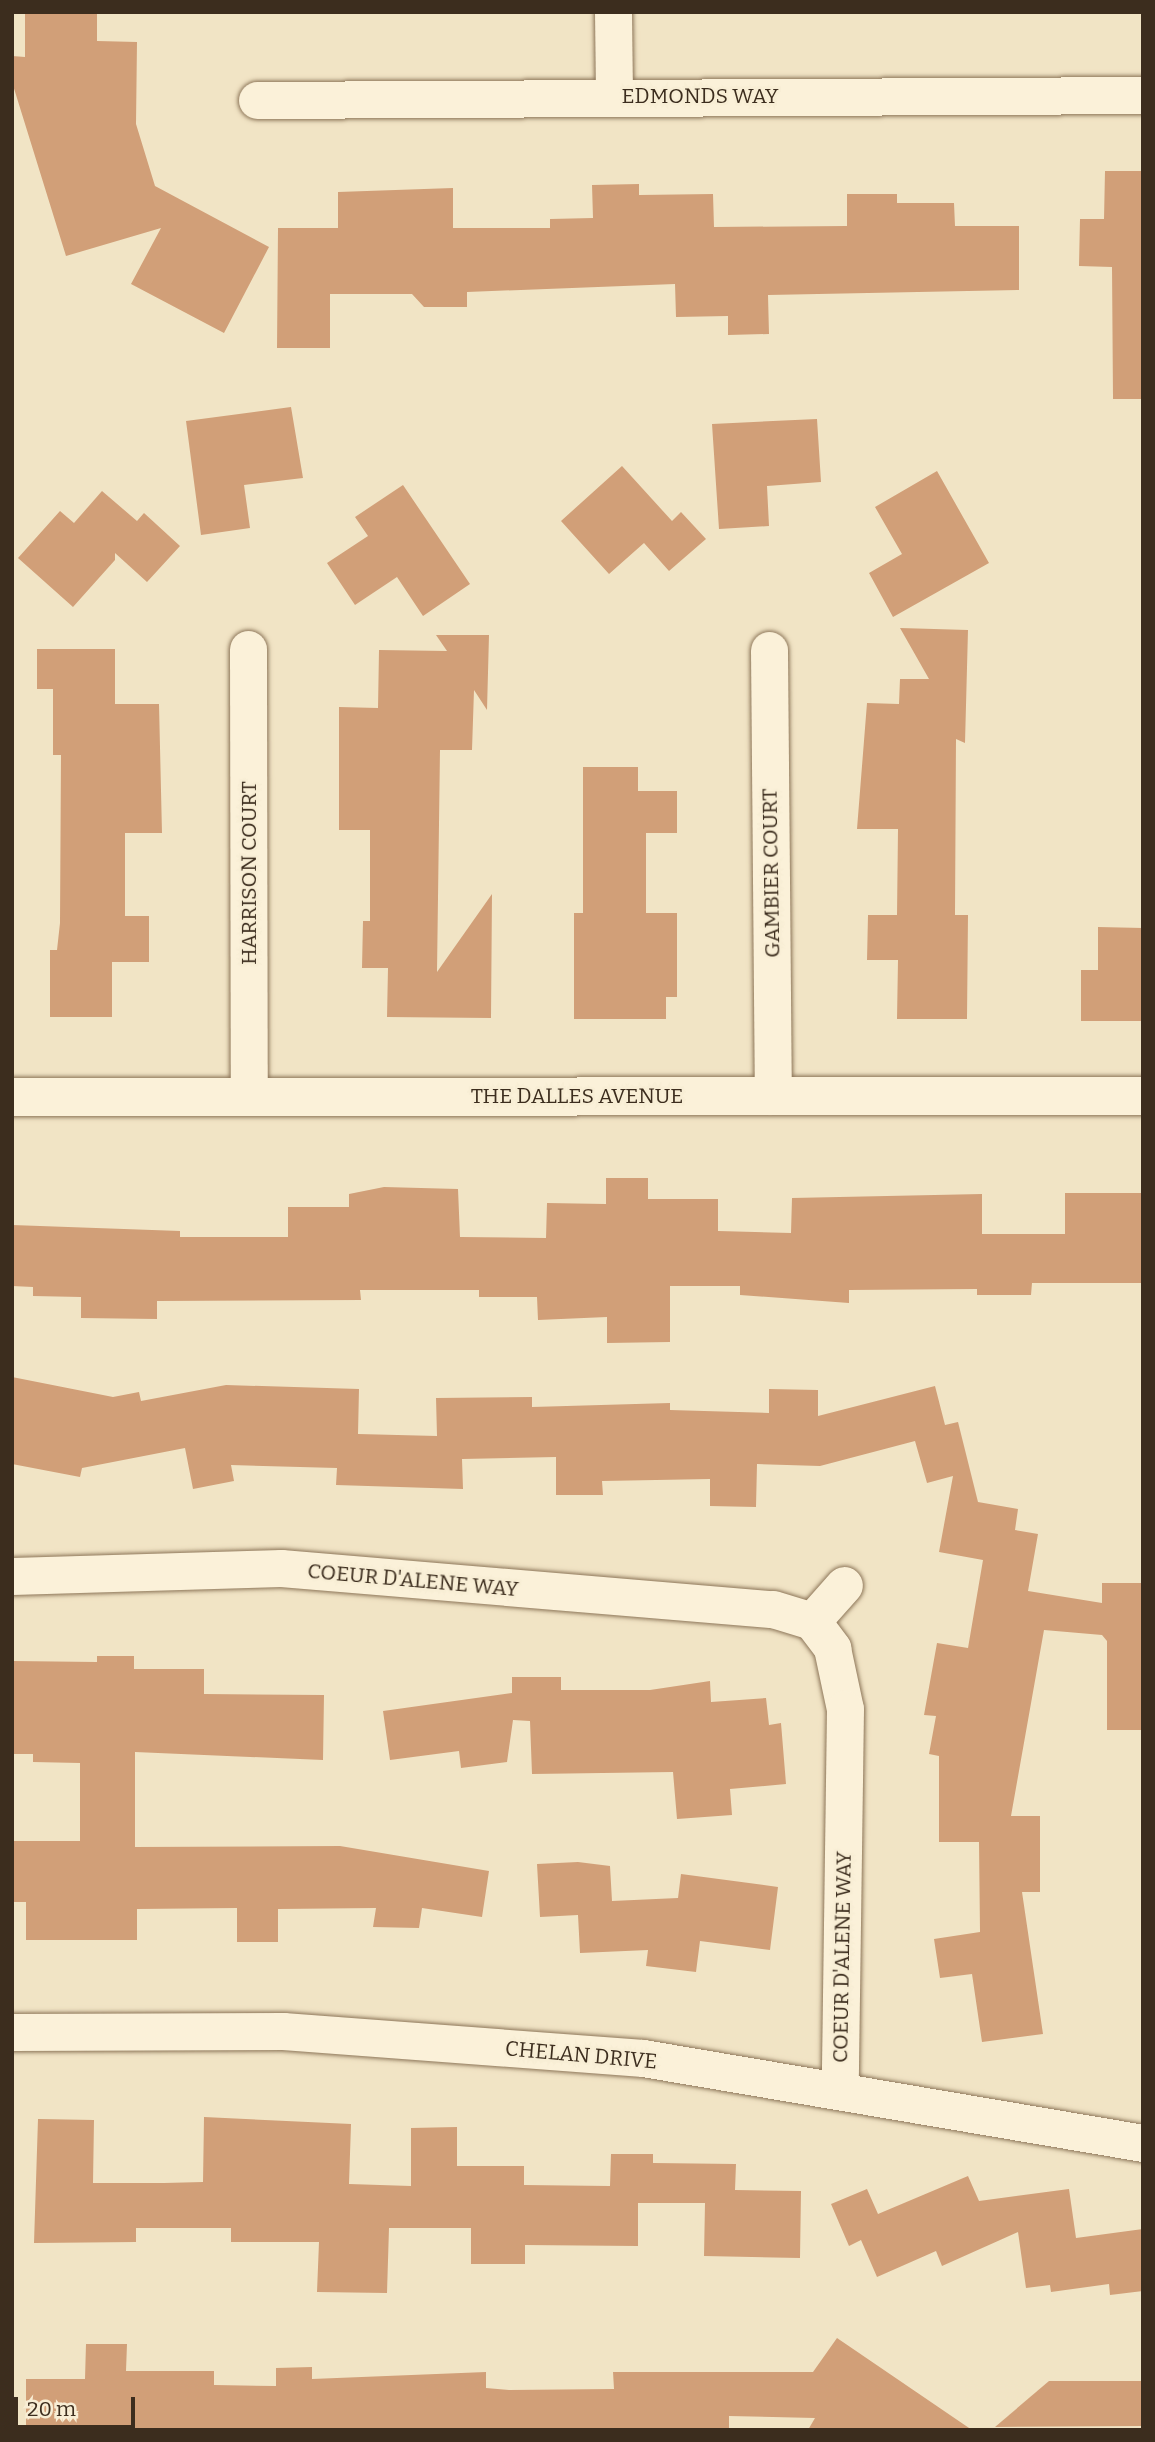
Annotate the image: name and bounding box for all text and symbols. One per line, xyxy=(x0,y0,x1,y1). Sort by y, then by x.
street label: EDMONDS WAY xyxy=(622,83,778,109)
street label: HARRISON COURT xyxy=(236,781,262,965)
street label: GAMBIER COURT xyxy=(757,788,785,958)
street label: THE DALLES AVENUE xyxy=(471,1083,683,1109)
street label: COEUR D'ALENE WAY xyxy=(306,1558,520,1602)
street label: COEUR D'ALENE WAY xyxy=(828,1851,856,2063)
street label: CHELAN DRIVE xyxy=(504,2036,658,2074)
scale bar xyxy=(18,2382,138,2426)
text: 20 m xyxy=(27,2396,76,2422)

